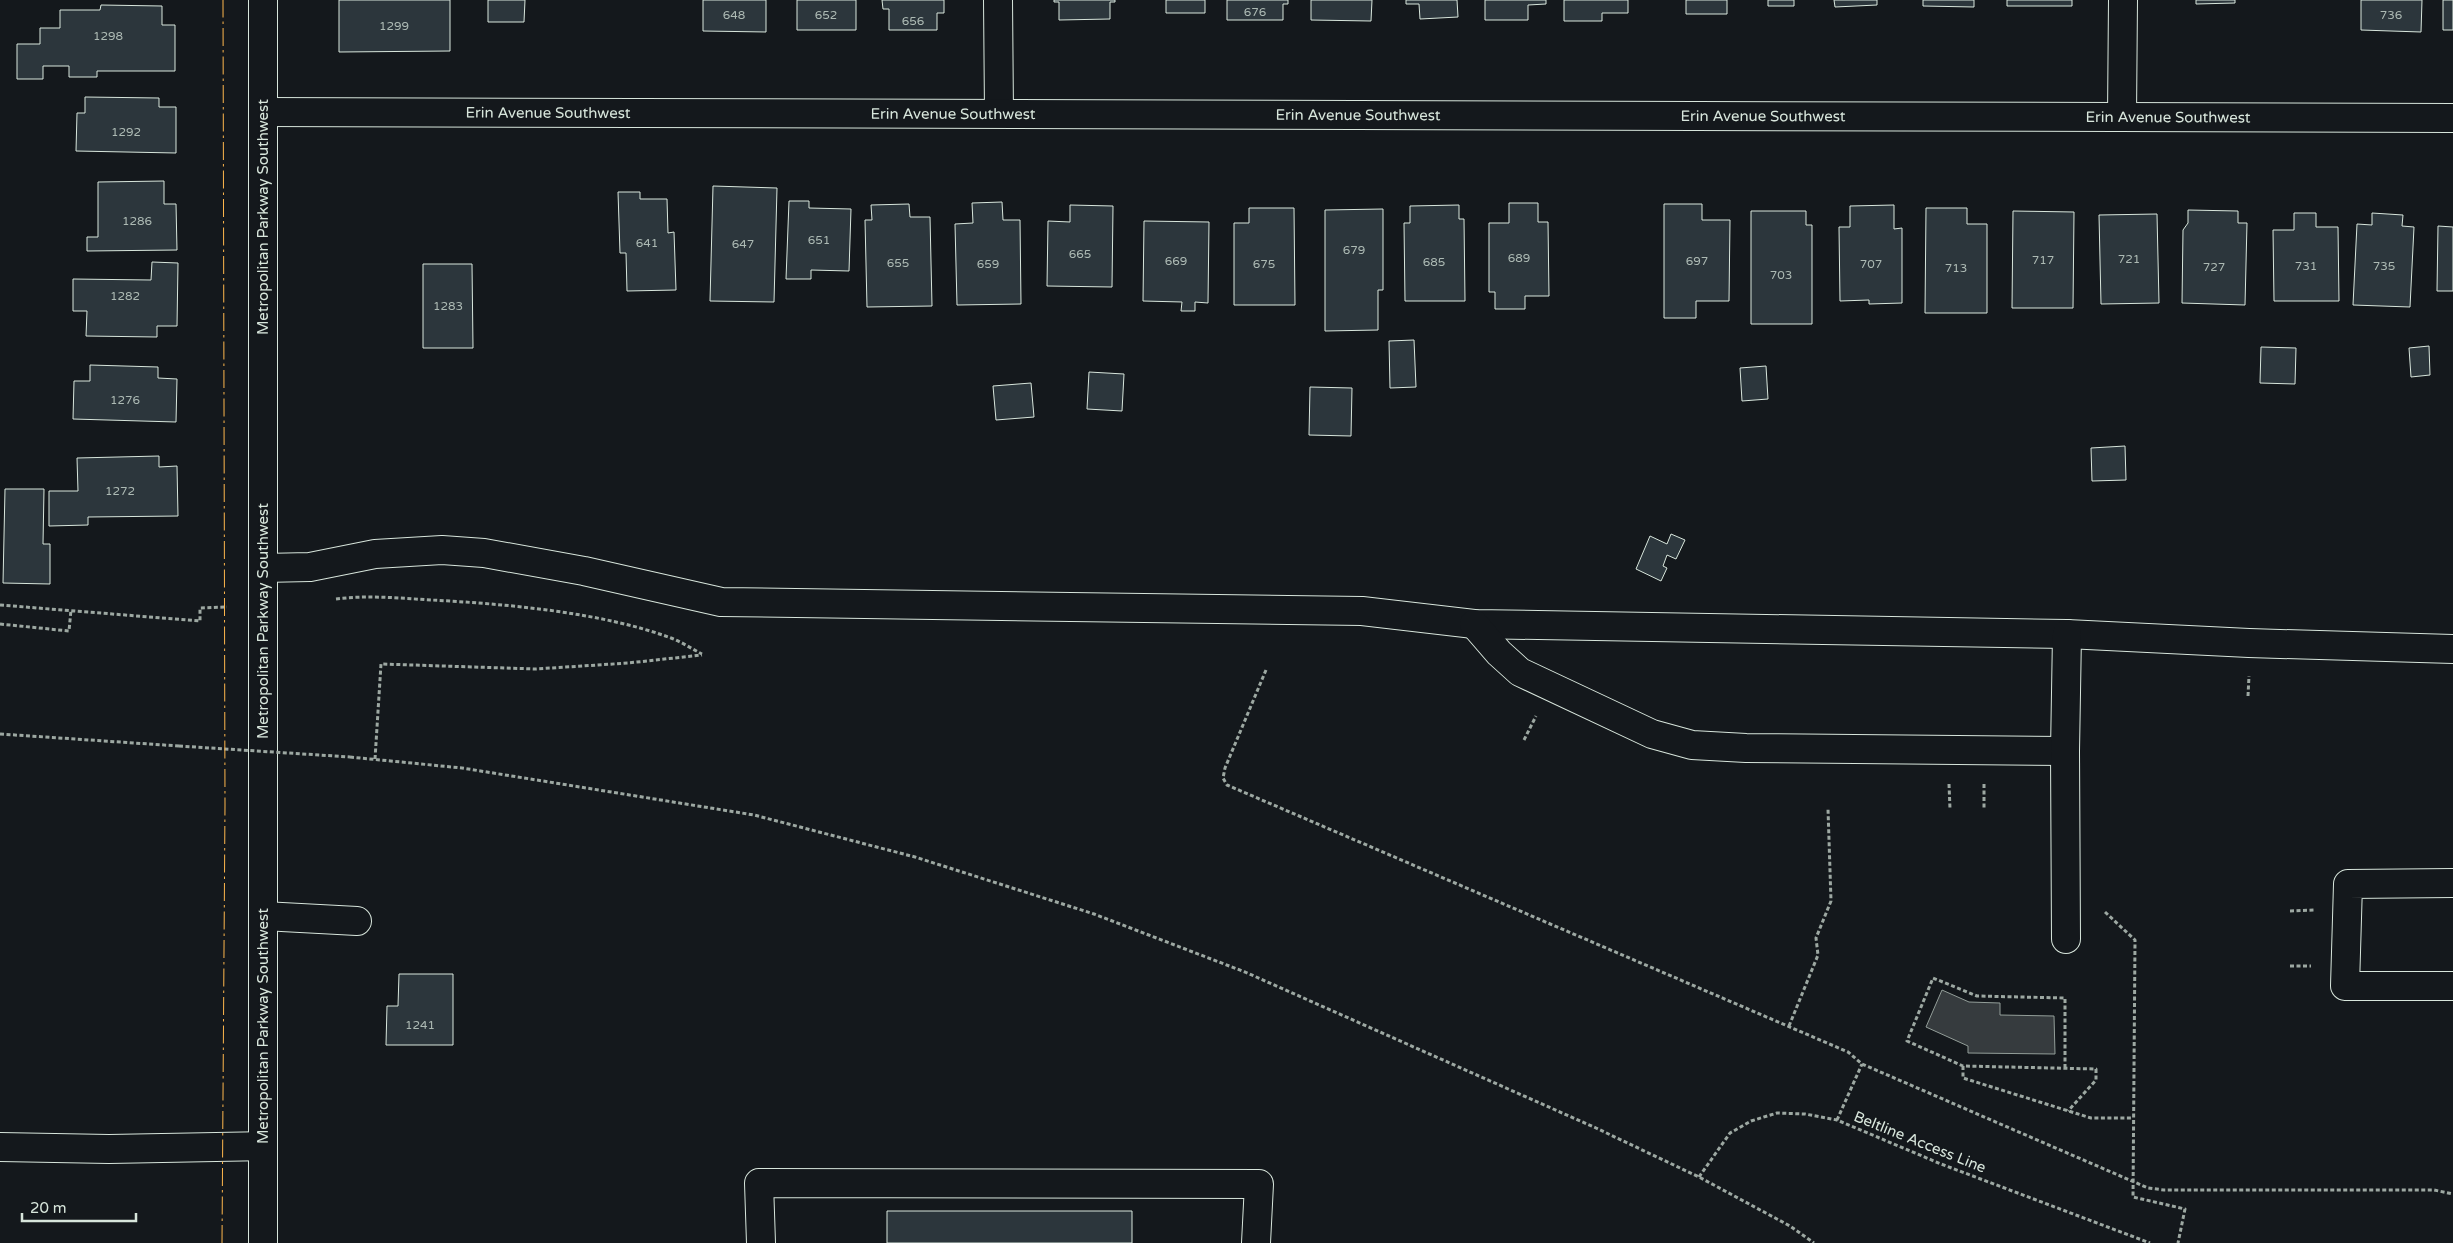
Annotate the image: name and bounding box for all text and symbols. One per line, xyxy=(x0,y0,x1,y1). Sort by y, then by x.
house number: 676 xyxy=(1244,5,1266,19)
house number: 648 xyxy=(723,8,745,22)
house number: 652 xyxy=(815,8,837,22)
house number: 736 xyxy=(2380,8,2402,22)
house number: 656 xyxy=(902,14,924,28)
house number: 1299 xyxy=(379,19,409,33)
house number: 1298 xyxy=(93,29,123,43)
street label: Metropolitan Parkway Southwest xyxy=(254,99,272,335)
street label: Erin Avenue Southwest xyxy=(465,104,631,122)
street label: Erin Avenue Southwest xyxy=(870,105,1036,123)
street label: Erin Avenue Southwest xyxy=(1275,106,1441,124)
street label: Erin Avenue Southwest xyxy=(1680,107,1846,125)
street label: Erin Avenue Southwest xyxy=(2085,108,2251,126)
house number: 1292 xyxy=(111,125,141,139)
house number: 1286 xyxy=(122,214,152,228)
house number: 651 xyxy=(808,233,830,247)
house number: 641 xyxy=(636,236,658,250)
house number: 647 xyxy=(732,237,754,251)
house number: 679 xyxy=(1343,243,1365,257)
house number: 665 xyxy=(1069,247,1091,261)
house number: 689 xyxy=(1508,251,1530,265)
house number: 721 xyxy=(2118,252,2140,266)
house number: 717 xyxy=(2032,253,2054,267)
house number: 669 xyxy=(1165,254,1187,268)
house number: 697 xyxy=(1686,254,1708,268)
house number: 685 xyxy=(1423,255,1445,269)
house number: 655 xyxy=(887,256,909,270)
house number: 659 xyxy=(977,257,999,271)
house number: 675 xyxy=(1253,257,1275,271)
house number: 707 xyxy=(1860,257,1882,271)
house number: 731 xyxy=(2295,259,2317,273)
house number: 735 xyxy=(2373,259,2395,273)
house number: 727 xyxy=(2203,260,2225,274)
house number: 713 xyxy=(1945,261,1967,275)
house number: 703 xyxy=(1770,268,1792,282)
house number: 1282 xyxy=(110,289,140,303)
house number: 1283 xyxy=(433,299,463,313)
house number: 1276 xyxy=(110,393,140,407)
house number: 1272 xyxy=(105,484,135,498)
street label: Metropolitan Parkway Southwest xyxy=(254,503,272,739)
street label: Metropolitan Parkway Southwest xyxy=(254,908,272,1144)
house number: 1241 xyxy=(405,1018,435,1032)
street label: Beltline Access Line xyxy=(1851,1107,1989,1177)
scale bar xyxy=(22,1190,136,1222)
text: 20 m xyxy=(30,1199,67,1217)

